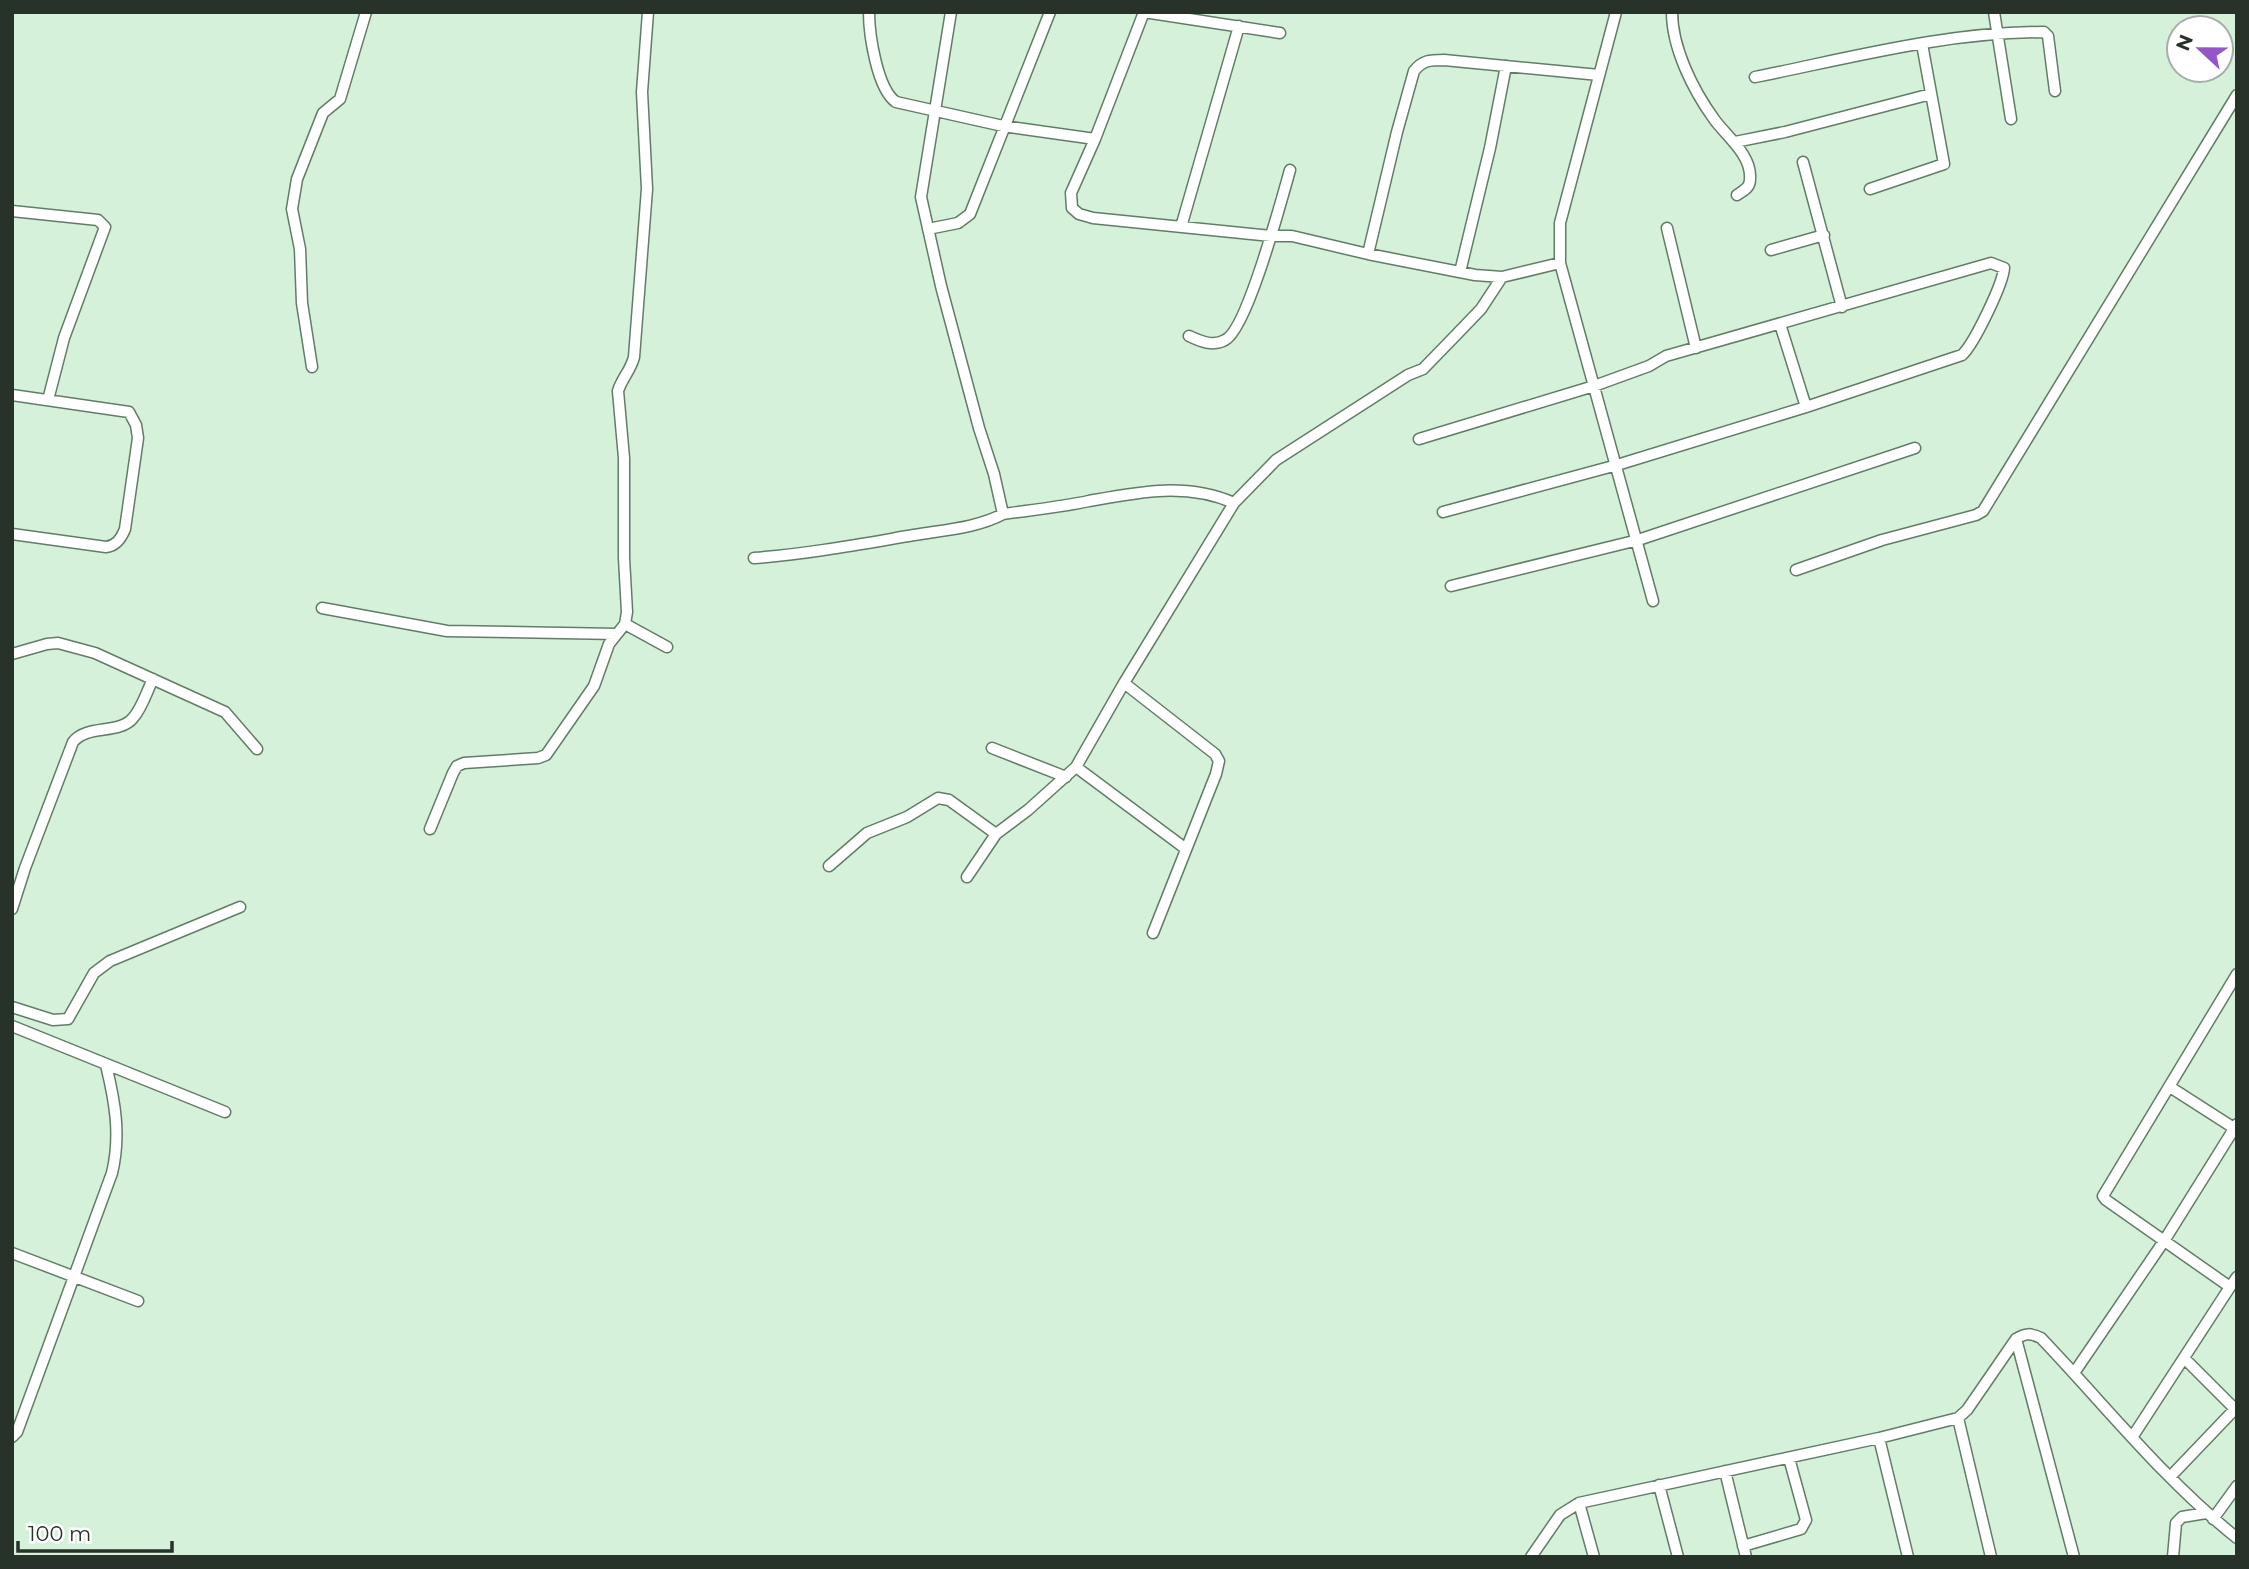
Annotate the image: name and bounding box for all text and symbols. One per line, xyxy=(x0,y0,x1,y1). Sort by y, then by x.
north arrow xyxy=(2165,14,2235,84)
text: N xyxy=(2171,31,2198,54)
scale bar xyxy=(18,1510,172,1554)
text: 100 m xyxy=(28,1521,91,1546)

